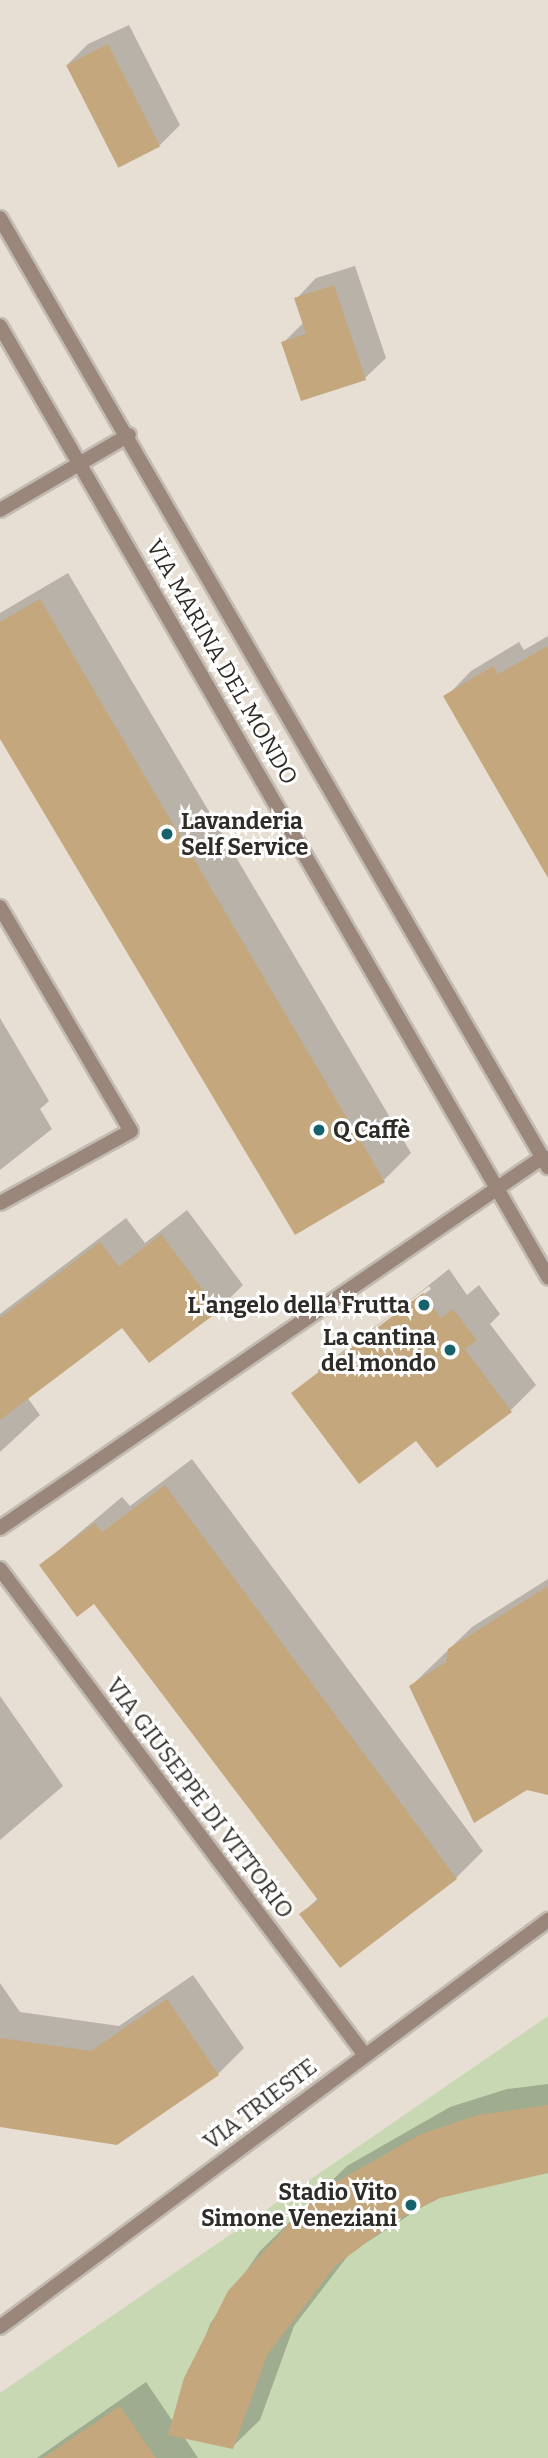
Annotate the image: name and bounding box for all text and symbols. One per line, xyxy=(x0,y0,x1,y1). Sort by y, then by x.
street label: VIA MARINA DEL MONDO xyxy=(140,535,304,789)
place label: Lavanderia Self Service xyxy=(181,807,308,861)
marker: Lavanderia Self Service xyxy=(159,826,175,842)
place label: Q Caffè xyxy=(333,1116,410,1144)
marker: Q Caffè xyxy=(311,1122,327,1138)
place label: L'angelo della Frutta xyxy=(188,1291,410,1319)
marker: L'angelo della Frutta xyxy=(416,1297,432,1313)
place label: La cantina del mondo xyxy=(321,1323,436,1377)
marker: La cantina del mondo xyxy=(442,1342,458,1358)
street label: VIA GIUSEPPE DI VITTORIO xyxy=(100,1672,300,1924)
street label: VIA TRIESTE xyxy=(198,2053,322,2155)
place label: Stadio Vito Simone Veneziani xyxy=(201,2178,397,2232)
marker: Stadio Vito Simone Veneziani xyxy=(403,2197,419,2213)

